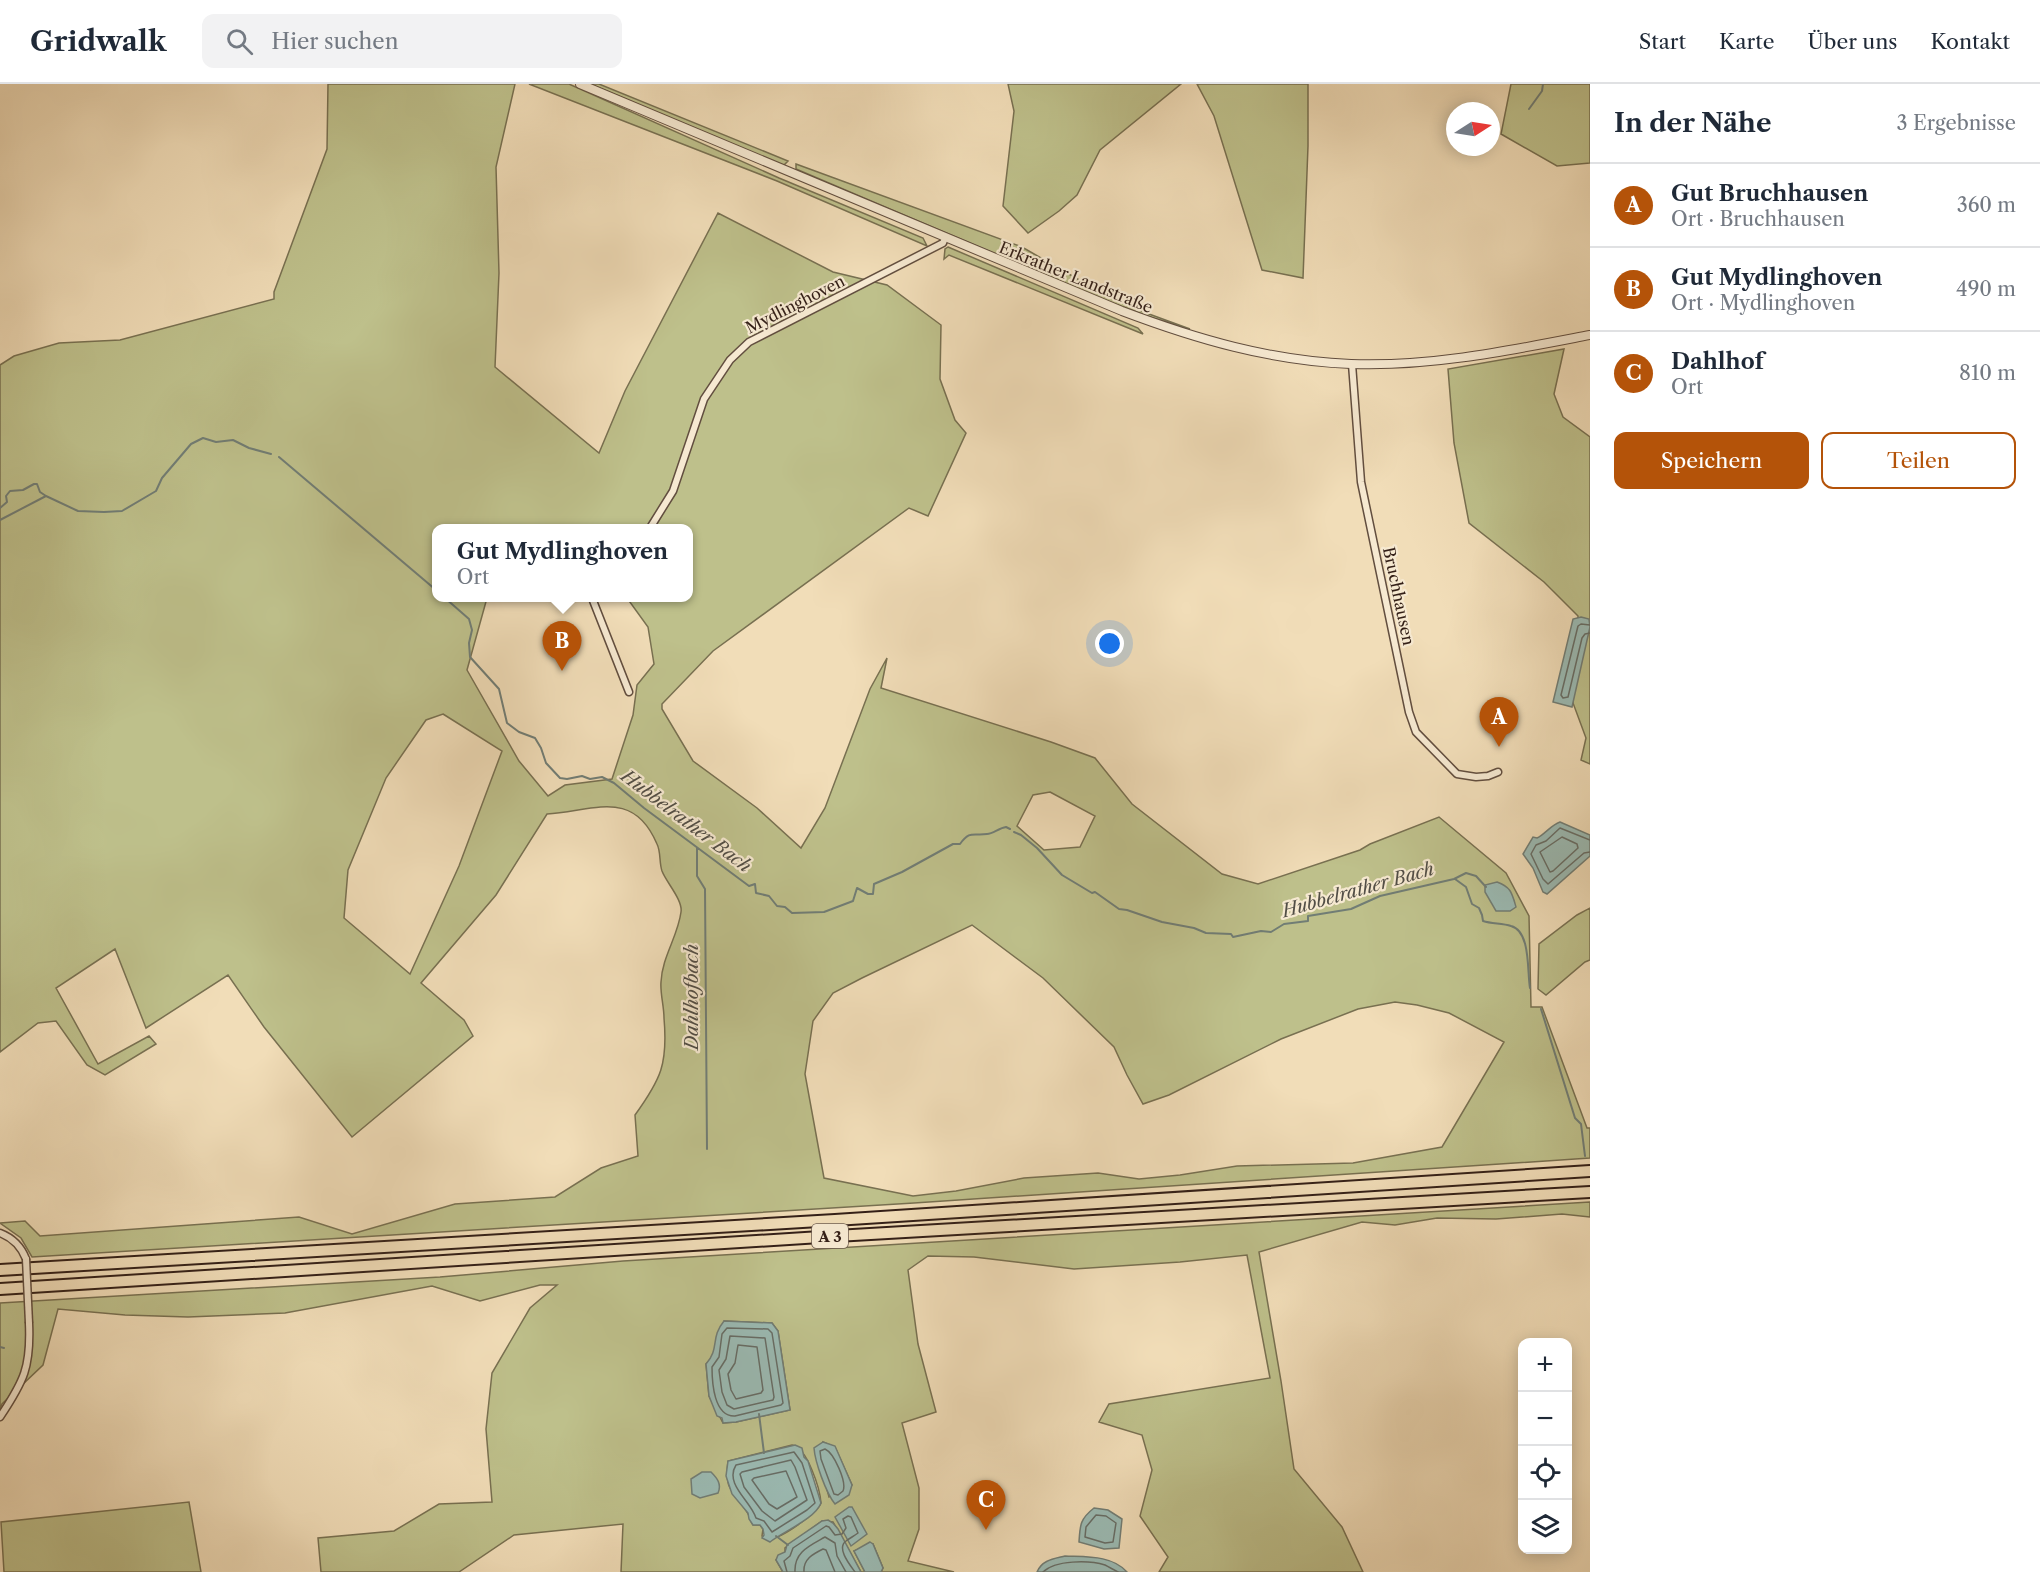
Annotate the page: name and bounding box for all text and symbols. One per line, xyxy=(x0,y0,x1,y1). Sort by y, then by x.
search box xyxy=(202,14,622,68)
text: Gridwalk xyxy=(30,24,166,58)
icon: search xyxy=(223,25,256,58)
text: Hier suchen xyxy=(271,28,398,55)
text: Start xyxy=(1639,29,1686,54)
text: Karte xyxy=(1719,29,1775,54)
text: Über uns xyxy=(1808,29,1897,54)
text: Kontakt xyxy=(1930,29,2010,54)
north arrow xyxy=(1446,102,1500,156)
text: In der Nähe xyxy=(1614,107,1771,139)
text: 3 Ergebnisse xyxy=(1897,111,2016,135)
text: Gut Bruchhausen xyxy=(1671,180,1868,207)
text: A xyxy=(1626,193,1641,217)
text: 360 m xyxy=(1957,193,2016,217)
text: Ort · Bruchhausen xyxy=(1671,207,1845,231)
street label: Erkrather Landstraße xyxy=(996,237,1156,317)
text: Gut Mydlinghoven xyxy=(1671,264,1882,291)
street label: Mydlinghoven xyxy=(742,270,848,338)
text: B xyxy=(1626,277,1641,301)
text: 490 m xyxy=(1956,277,2016,301)
text: Ort · Mydlinghoven xyxy=(1671,291,1855,315)
text: Dahlhof xyxy=(1671,348,1764,375)
text: C xyxy=(1625,361,1642,385)
text: 810 m xyxy=(1959,361,2016,385)
text: Ort xyxy=(1671,375,1703,399)
button: Speichern xyxy=(1614,432,1809,489)
button: Teilen xyxy=(1821,432,2016,489)
popup xyxy=(432,524,693,602)
text: Gut Mydlinghoven xyxy=(457,538,668,565)
street label: Bruchhausen xyxy=(1379,545,1419,647)
text: Ort xyxy=(457,565,489,589)
pin: B xyxy=(542,622,582,671)
your location xyxy=(1095,629,1124,658)
pin: A xyxy=(1480,698,1518,747)
water label: Hubbelrather Bach xyxy=(615,764,755,877)
water label: Hubbelrather Bach xyxy=(1278,858,1437,923)
water label: Dahlhofbach xyxy=(681,944,703,1052)
road number: A 3 xyxy=(812,1224,848,1248)
map controls xyxy=(1518,1338,1572,1554)
button: + xyxy=(1518,1338,1572,1392)
button: − xyxy=(1518,1392,1572,1446)
button: locate xyxy=(1518,1446,1572,1500)
pin: C xyxy=(966,1480,1006,1530)
button: layers xyxy=(1518,1500,1572,1554)

